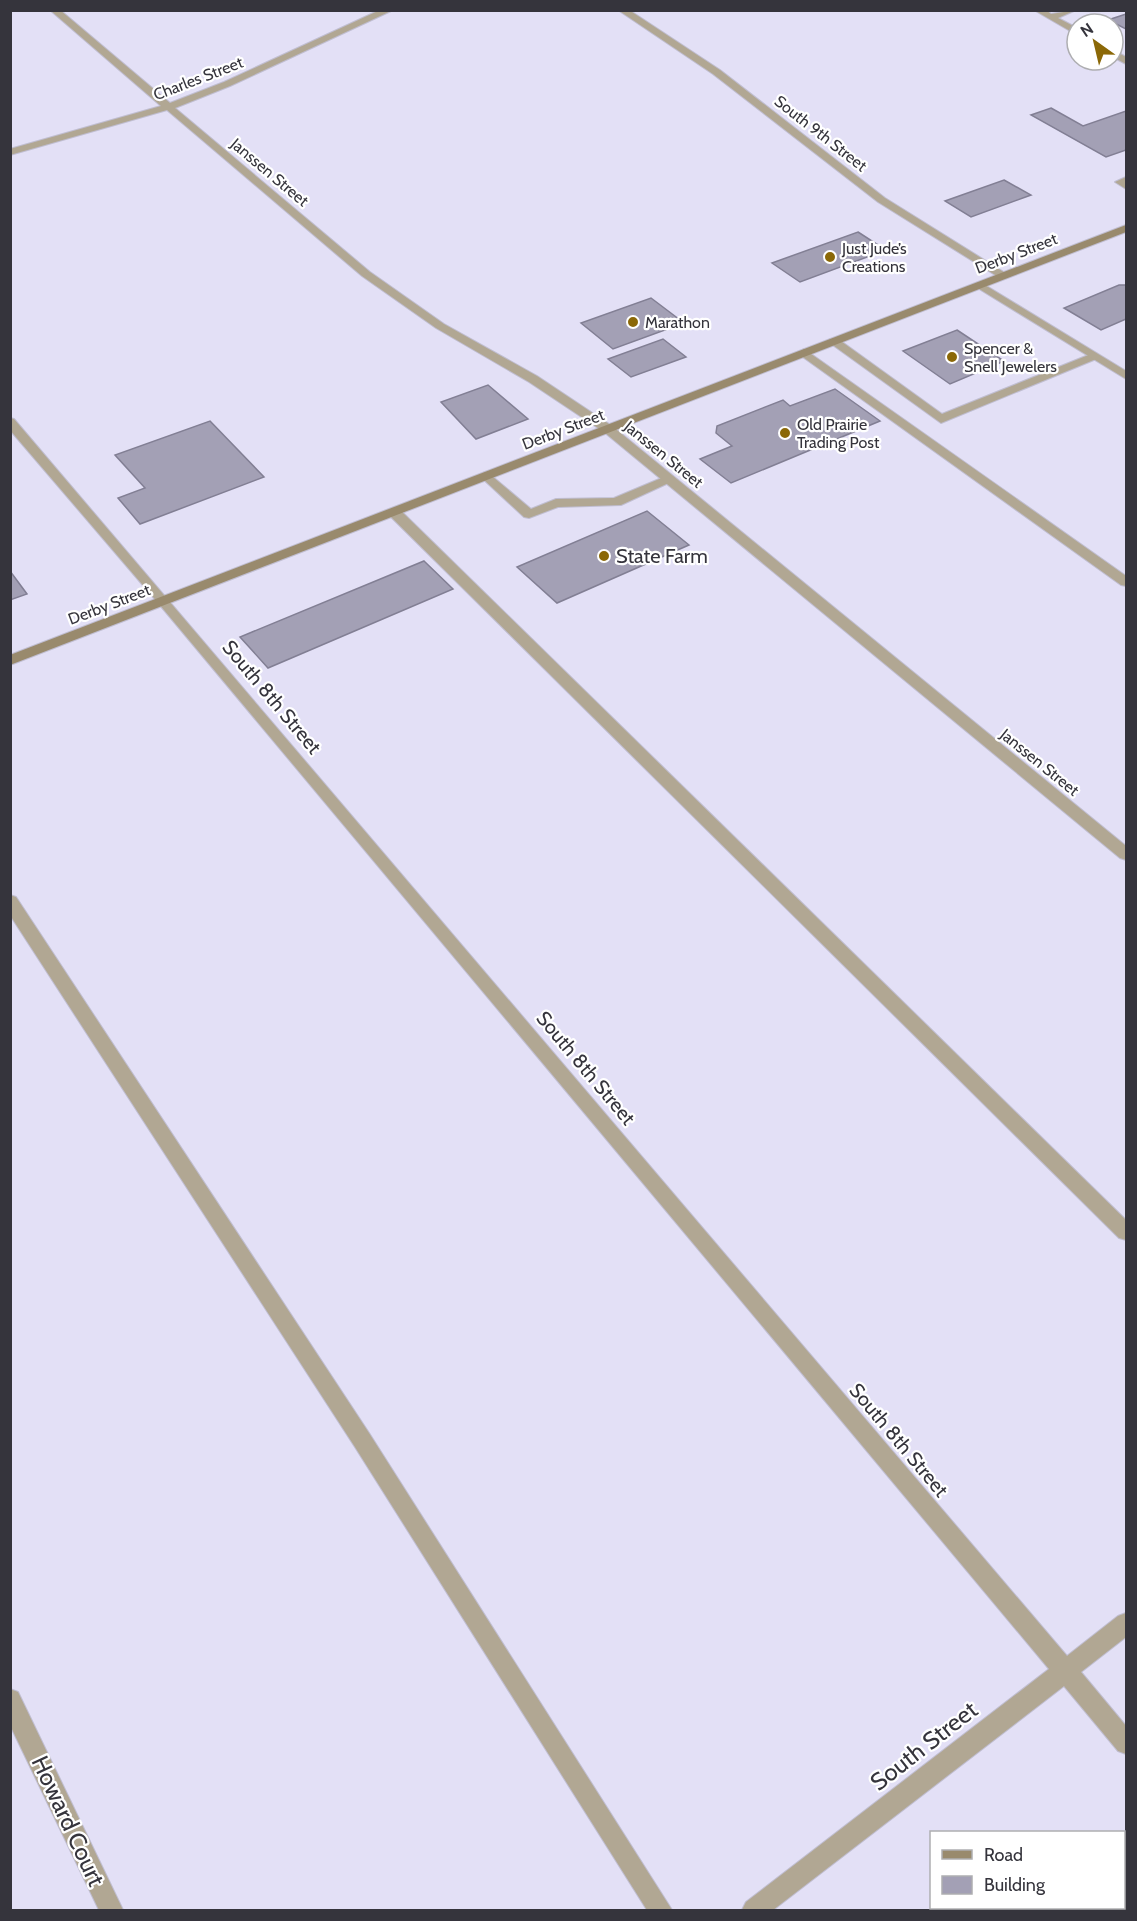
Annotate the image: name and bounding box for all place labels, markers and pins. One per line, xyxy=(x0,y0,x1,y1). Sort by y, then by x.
place label: Just Jude’s Creations xyxy=(841,239,907,276)
marker: Just Jude’s Creations xyxy=(823,250,837,264)
place label: Marathon xyxy=(645,313,710,332)
marker: Marathon xyxy=(626,315,640,329)
place label: Spencer & Snell Jewelers xyxy=(964,339,1057,376)
marker: Spencer & Snell Jewelers xyxy=(945,350,959,364)
place label: Old Prairie Trading Post xyxy=(797,415,880,452)
marker: Old Prairie Trading Post xyxy=(778,426,792,440)
place label: State Farm xyxy=(616,544,708,568)
marker: State Farm xyxy=(597,549,611,563)

